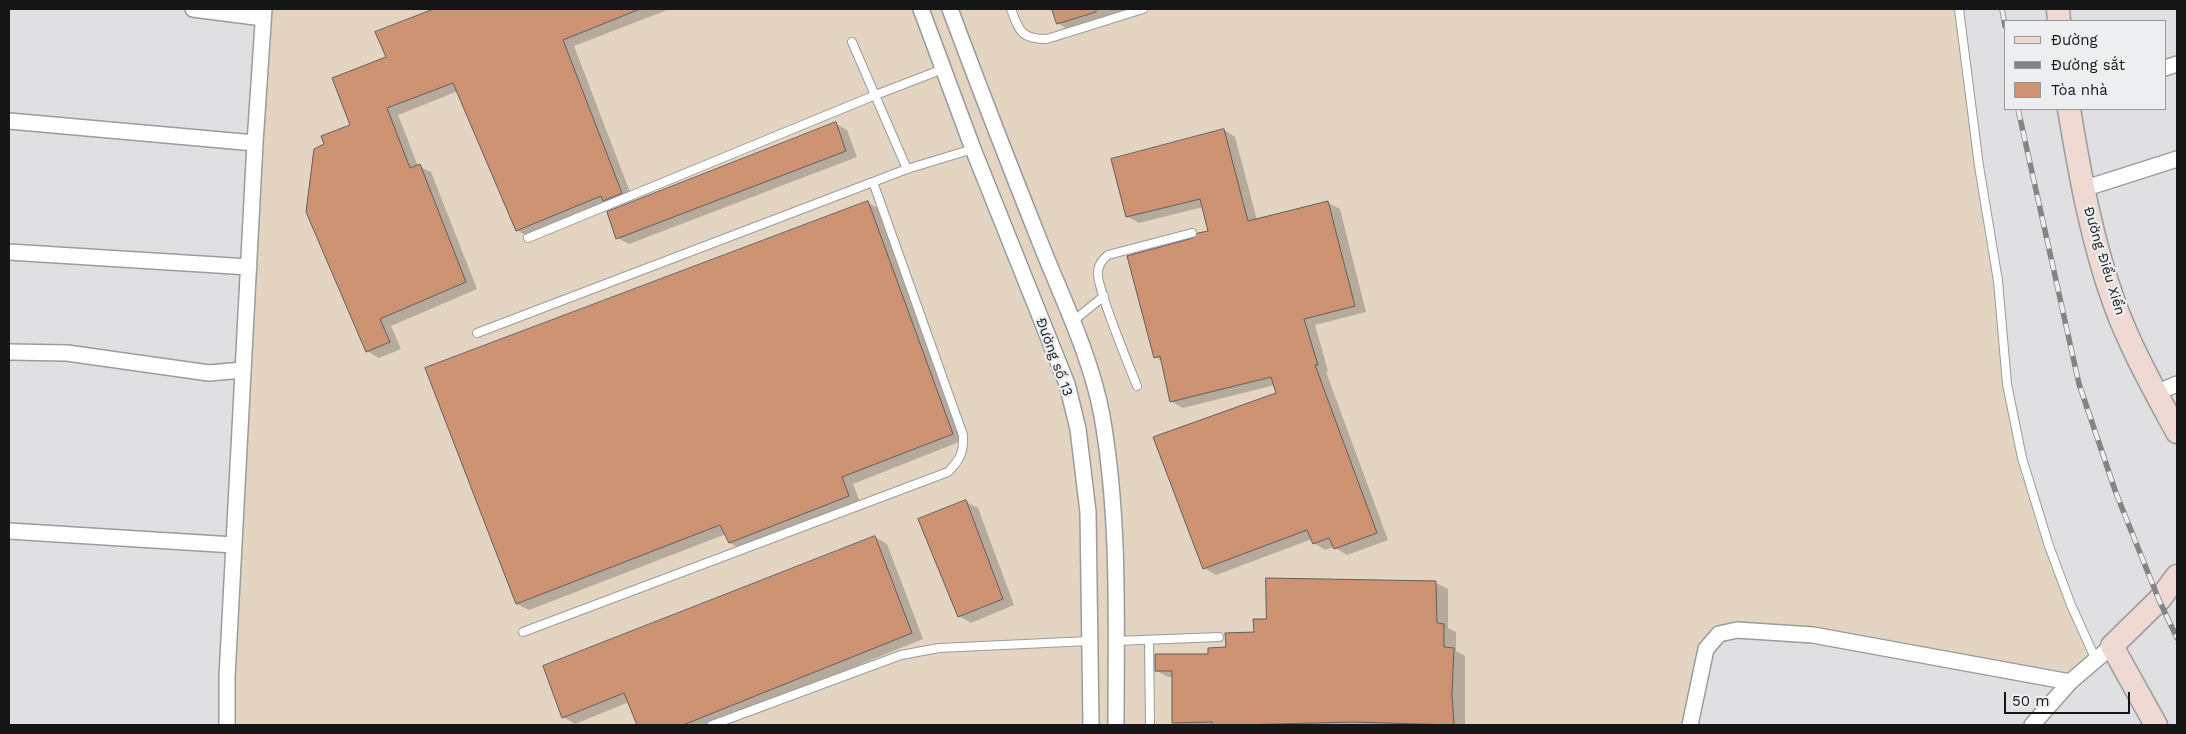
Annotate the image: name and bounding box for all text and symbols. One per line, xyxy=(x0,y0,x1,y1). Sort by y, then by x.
legend xyxy=(2004,20,2166,110)
text: Đường xyxy=(2051,31,2098,49)
text: Đường sắt xyxy=(2051,56,2125,74)
text: Tòa nhà xyxy=(2051,81,2108,99)
street label: Đường Điểu Xiển xyxy=(2080,205,2128,317)
street label: Đường số 13 xyxy=(1032,315,1076,399)
scale bar xyxy=(2006,682,2132,714)
text: 50 m xyxy=(2012,692,2049,710)

